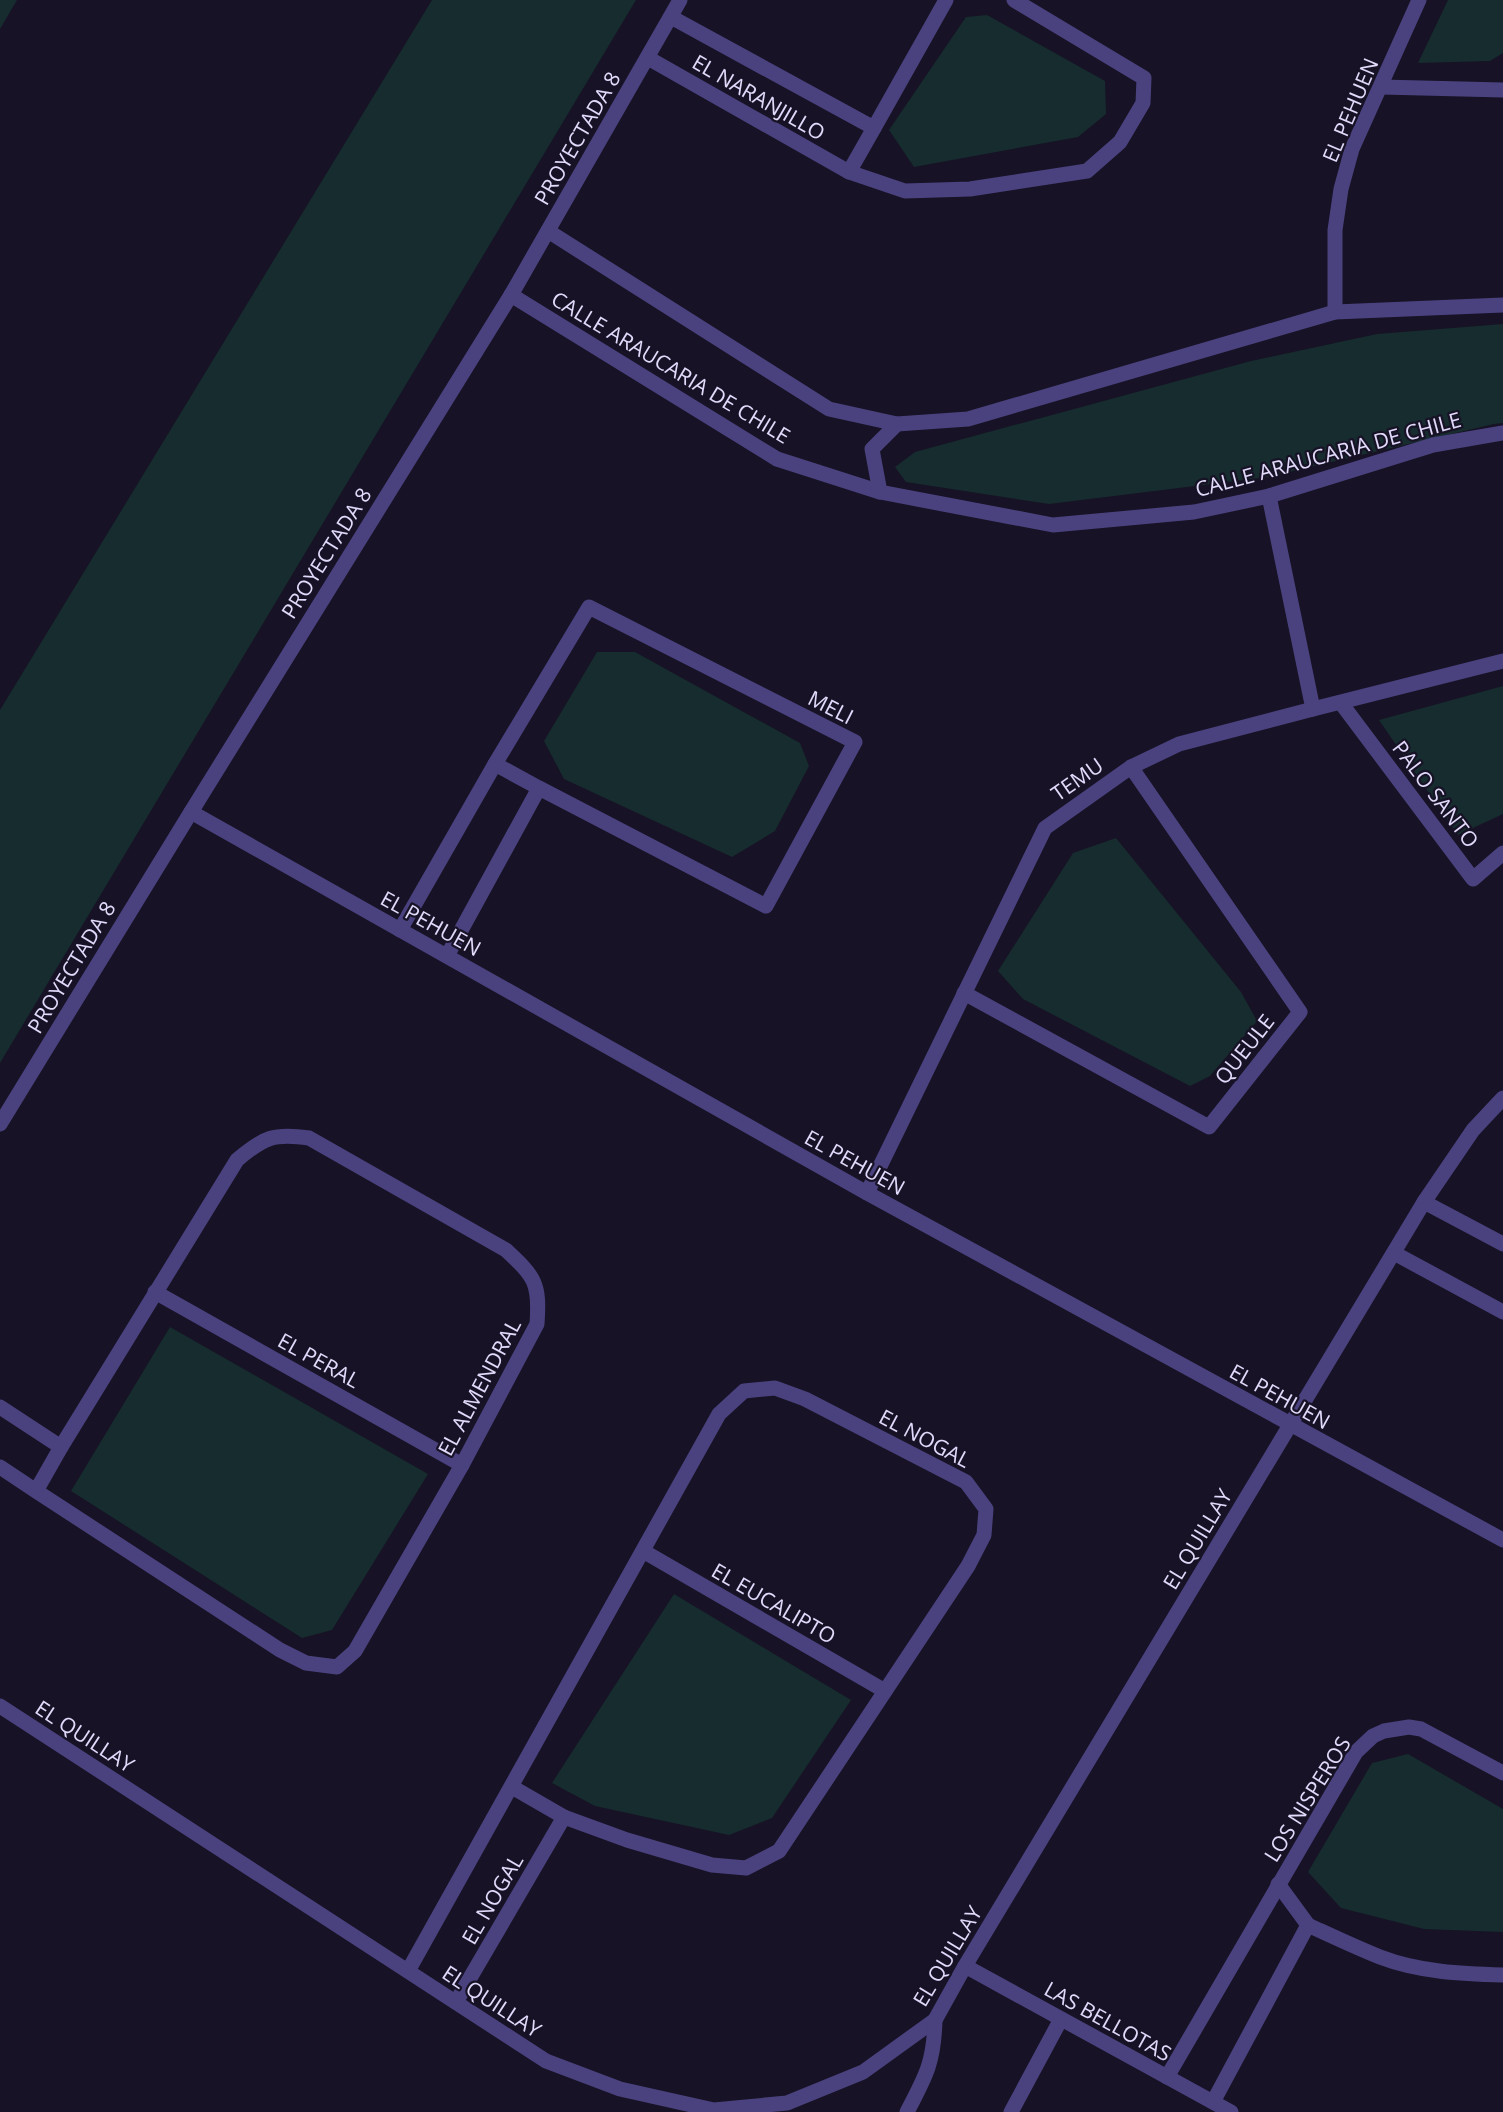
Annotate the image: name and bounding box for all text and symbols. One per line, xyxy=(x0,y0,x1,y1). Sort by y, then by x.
street label: EL NARANJILLO xyxy=(687,48,831,146)
street label: EL PEHUEN xyxy=(1315,54,1385,166)
street label: PROYECTADA 8 xyxy=(528,66,626,210)
street label: CALLE ARAUCARIA DE CHILE xyxy=(546,284,796,450)
street label: CALLE ARAUCARIA DE CHILE xyxy=(1192,405,1464,503)
street label: PROYECTADA 8 xyxy=(275,482,377,624)
street label: MELI xyxy=(804,684,858,730)
street label: PALO SANTO xyxy=(1387,735,1485,853)
street label: TEMU xyxy=(1045,751,1109,807)
street label: EL PEHUEN xyxy=(376,884,486,962)
street label: PROYECTADA 8 xyxy=(21,896,121,1038)
street label: QUEULE xyxy=(1208,1008,1280,1090)
street label: EL PEHUEN xyxy=(800,1123,910,1201)
street label: EL ALMENDRAL xyxy=(431,1314,527,1460)
street label: EL PERAL xyxy=(273,1326,365,1394)
street label: EL PEHUEN xyxy=(1225,1357,1335,1435)
street label: EL NOGAL xyxy=(874,1402,976,1474)
street label: EL QUILLAY xyxy=(1156,1483,1238,1594)
street label: EL EUCALIPTO xyxy=(707,1556,841,1650)
street label: EL QUILLAY xyxy=(30,1694,140,1779)
street label: LOS NISPEROS xyxy=(1257,1731,1357,1867)
street label: EL NOGAL xyxy=(455,1849,529,1949)
street label: EL QUILLAY xyxy=(906,1900,988,2011)
street label: EL QUILLAY xyxy=(437,1959,547,2044)
street label: LAS BELLOTAS xyxy=(1040,1975,1176,2067)

